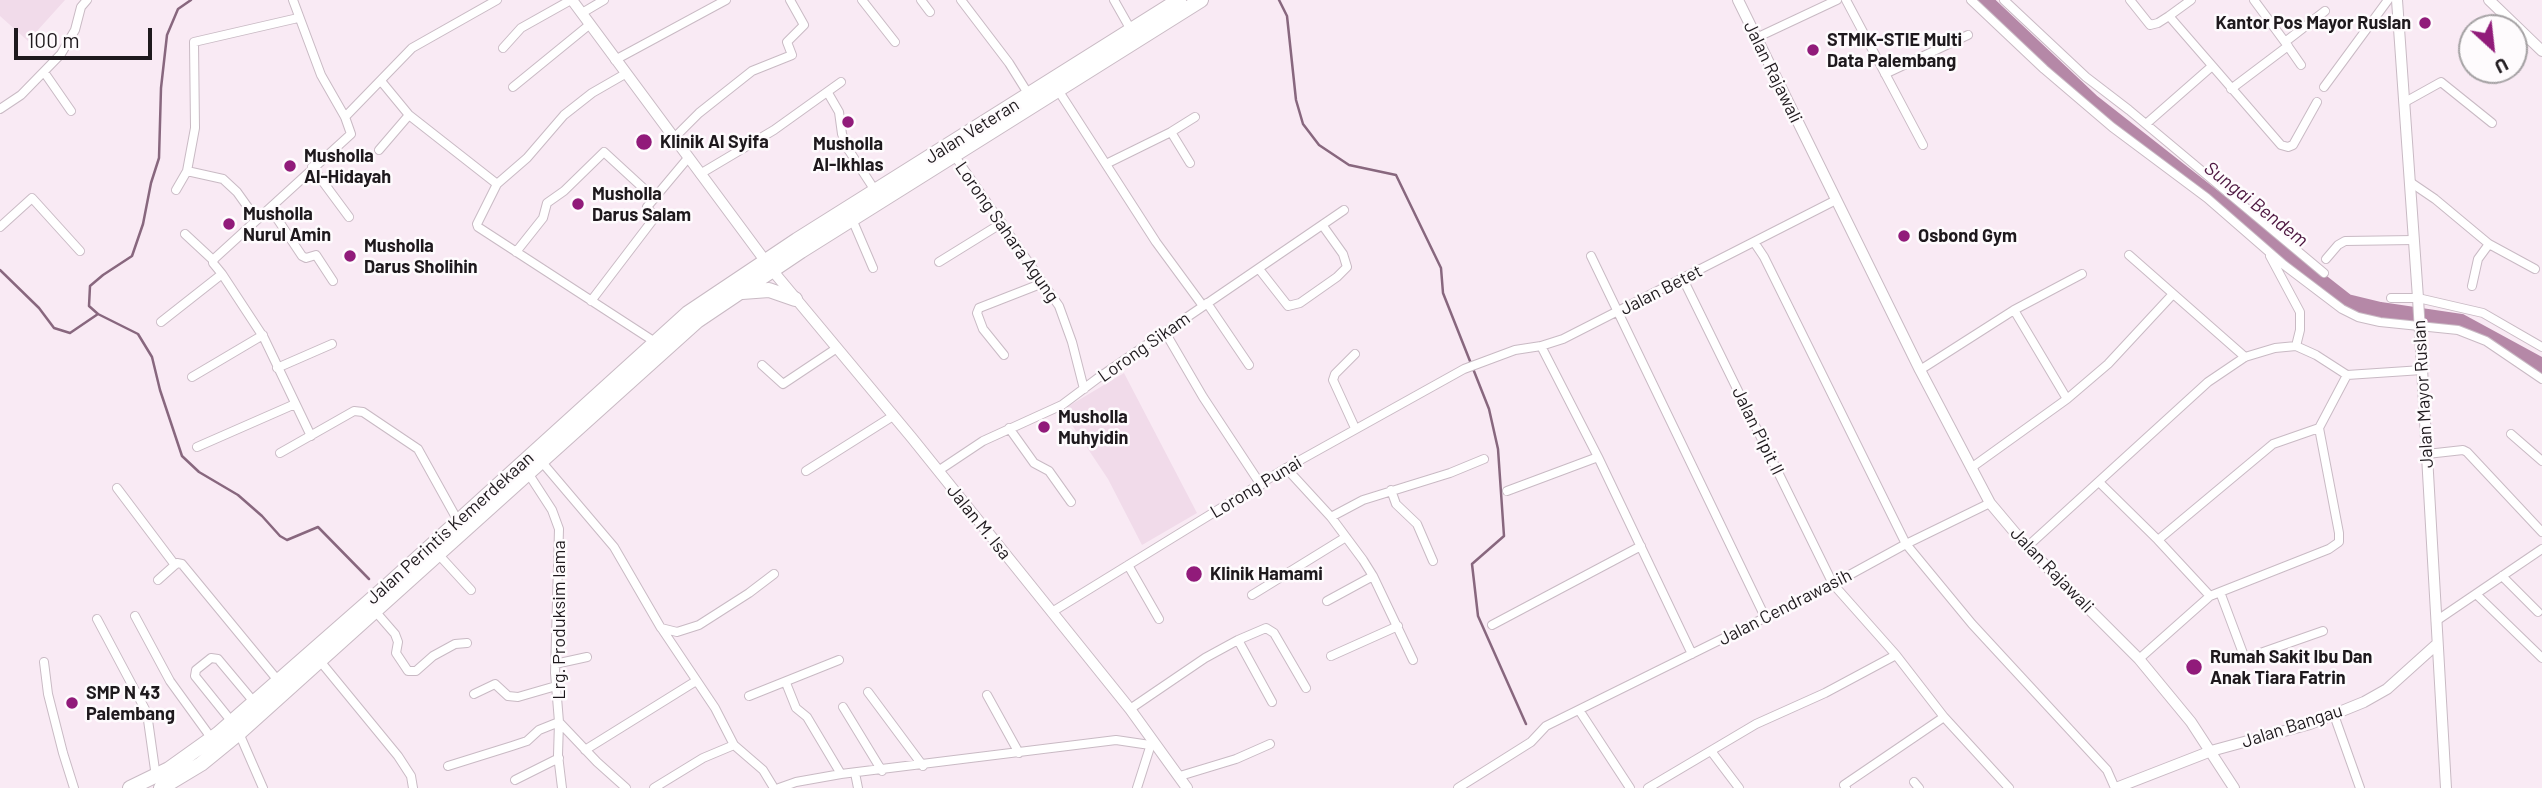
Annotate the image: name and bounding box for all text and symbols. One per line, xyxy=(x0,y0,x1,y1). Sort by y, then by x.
place label: Kantor Pos Mayor Ruslan xyxy=(2216,12,2411,34)
scale bar xyxy=(18,14,156,58)
north arrow xyxy=(2458,14,2528,84)
marker: Kantor Pos Mayor Ruslan xyxy=(2417,15,2433,31)
street label: Jalan Rajawali xyxy=(1739,18,1807,126)
text: 100 m xyxy=(27,27,80,52)
place label: STMIK-STIE Multi Data Palembang xyxy=(1827,29,1962,72)
marker: STMIK-STIE Multi Data Palembang xyxy=(1805,42,1821,58)
text: U xyxy=(2491,53,2512,79)
street label: Jalan Veteran xyxy=(921,94,1023,168)
marker: Musholla Al-Ikhlas xyxy=(840,114,856,130)
place label: Klinik Al Syifa xyxy=(660,131,769,153)
marker: Klinik Al Syifa xyxy=(634,132,654,152)
place label: Musholla Al-Ikhlas xyxy=(813,133,883,176)
place label: Musholla Al-Hidayah xyxy=(304,145,391,188)
water label: Sungai Bendem xyxy=(2200,156,2312,252)
marker: Musholla Al-Hidayah xyxy=(282,158,298,174)
street label: Lorong Sahara Agung xyxy=(950,158,1064,306)
place label: Musholla Darus Salam xyxy=(592,183,691,226)
marker: Musholla Darus Salam xyxy=(570,196,586,212)
place label: Musholla Nurul Amin xyxy=(243,203,331,246)
marker: Musholla Nurul Amin xyxy=(221,216,237,232)
place label: Osbond Gym xyxy=(1918,225,2017,247)
marker: Osbond Gym xyxy=(1896,228,1912,244)
place label: Musholla Darus Sholihin xyxy=(364,235,478,278)
marker: Musholla Darus Sholihin xyxy=(342,248,358,264)
street label: Jalan Betet xyxy=(1616,260,1706,320)
street label: Lorong Sikam xyxy=(1094,307,1194,387)
street label: Jalan Mayor Ruslan xyxy=(2408,319,2438,469)
street label: Jalan Pipit II xyxy=(1727,383,1789,479)
place label: Musholla Muhyidin xyxy=(1058,406,1128,448)
marker: Musholla Muhyidin xyxy=(1036,419,1052,435)
street label: Jalan Perintis Kemerdekaan xyxy=(362,447,538,609)
street label: Lorong Punai xyxy=(1206,451,1306,523)
street label: Jalan M. Isa xyxy=(942,480,1016,564)
street label: Jalan Rajawali xyxy=(2006,523,2098,617)
street label: Lrg. Produksim lama xyxy=(548,540,570,700)
place label: Klinik Hamami xyxy=(1210,563,1323,585)
marker: Klinik Hamami xyxy=(1184,564,1204,584)
street label: Jalan Cendrawasih xyxy=(1715,564,1855,650)
place label: Rumah Sakit Ibu Dan Anak Tiara Fatrin xyxy=(2210,646,2372,688)
marker: Rumah Sakit Ibu Dan Anak Tiara Fatrin xyxy=(2184,657,2204,677)
place label: SMP N 43 Palembang xyxy=(86,682,175,724)
marker: SMP N 43 Palembang xyxy=(64,695,80,711)
street label: Jalan Bangau xyxy=(2239,700,2345,752)

